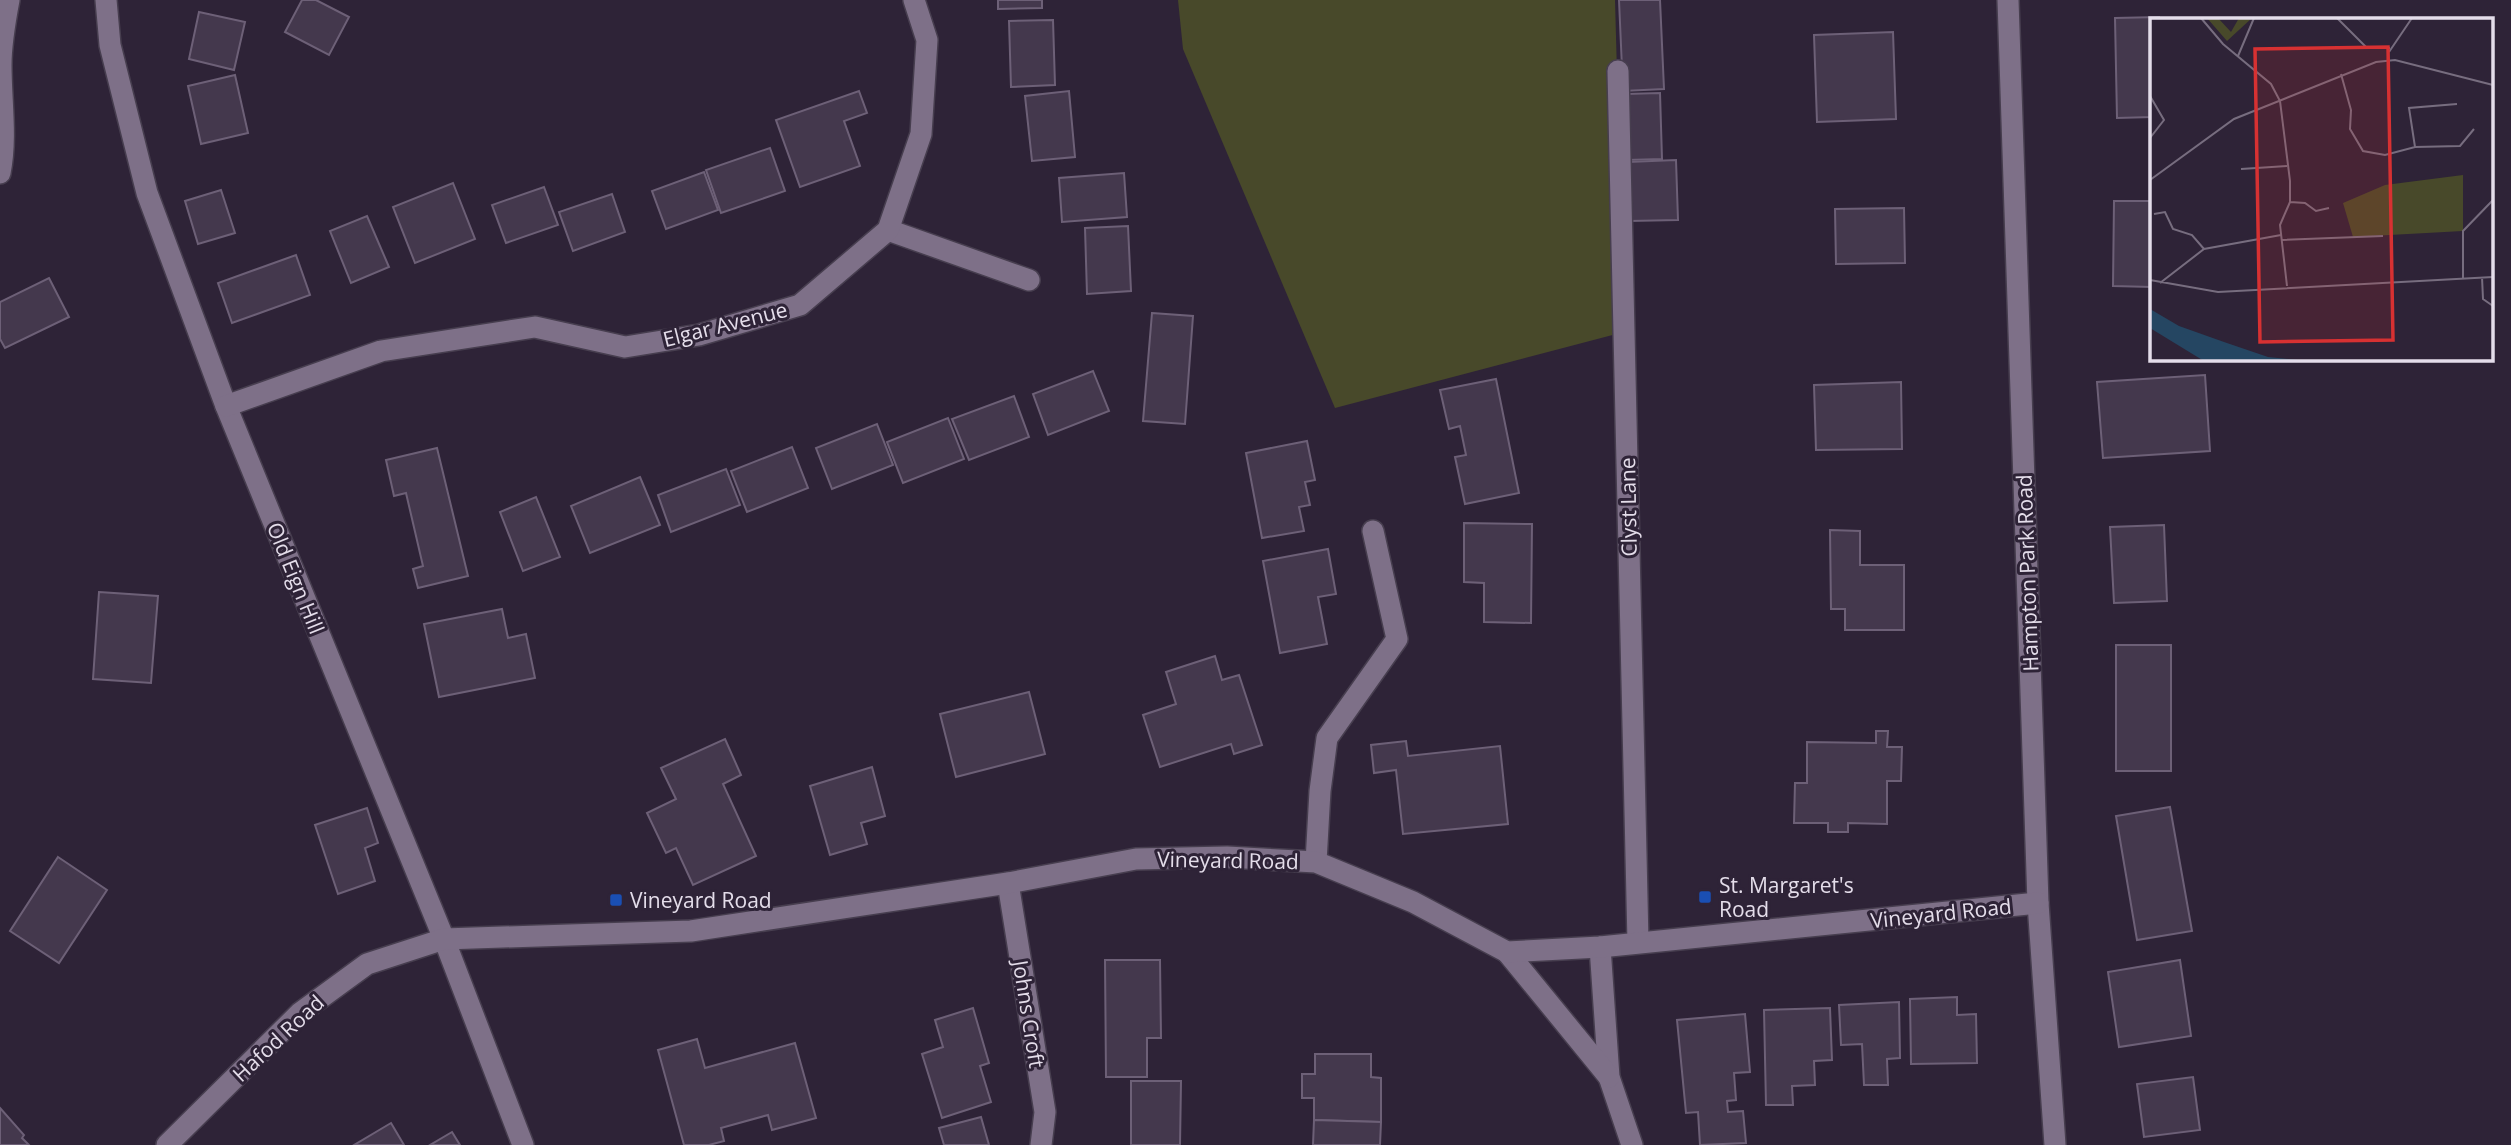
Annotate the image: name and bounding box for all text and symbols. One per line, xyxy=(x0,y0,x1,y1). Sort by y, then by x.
inset map xyxy=(2150,18,2494,360)
street label: Elgar Avenue xyxy=(660,295,790,353)
street label: Clyst Lane xyxy=(1613,457,1643,557)
street label: Hampton Park Road xyxy=(2010,474,2044,672)
street label: Old Eign Hill xyxy=(261,518,331,638)
street label: Vineyard Road xyxy=(1157,845,1299,875)
place label: St. Margaret's Road xyxy=(1719,871,1854,923)
place label: Vineyard Road xyxy=(630,886,772,914)
marker: St. Margaret's Road xyxy=(1697,889,1713,905)
marker: Vineyard Road xyxy=(608,892,624,908)
street label: Vineyard Road xyxy=(1869,892,2013,934)
street label: Johns Croft xyxy=(1006,956,1051,1070)
street label: Hafod Road xyxy=(226,988,330,1088)

